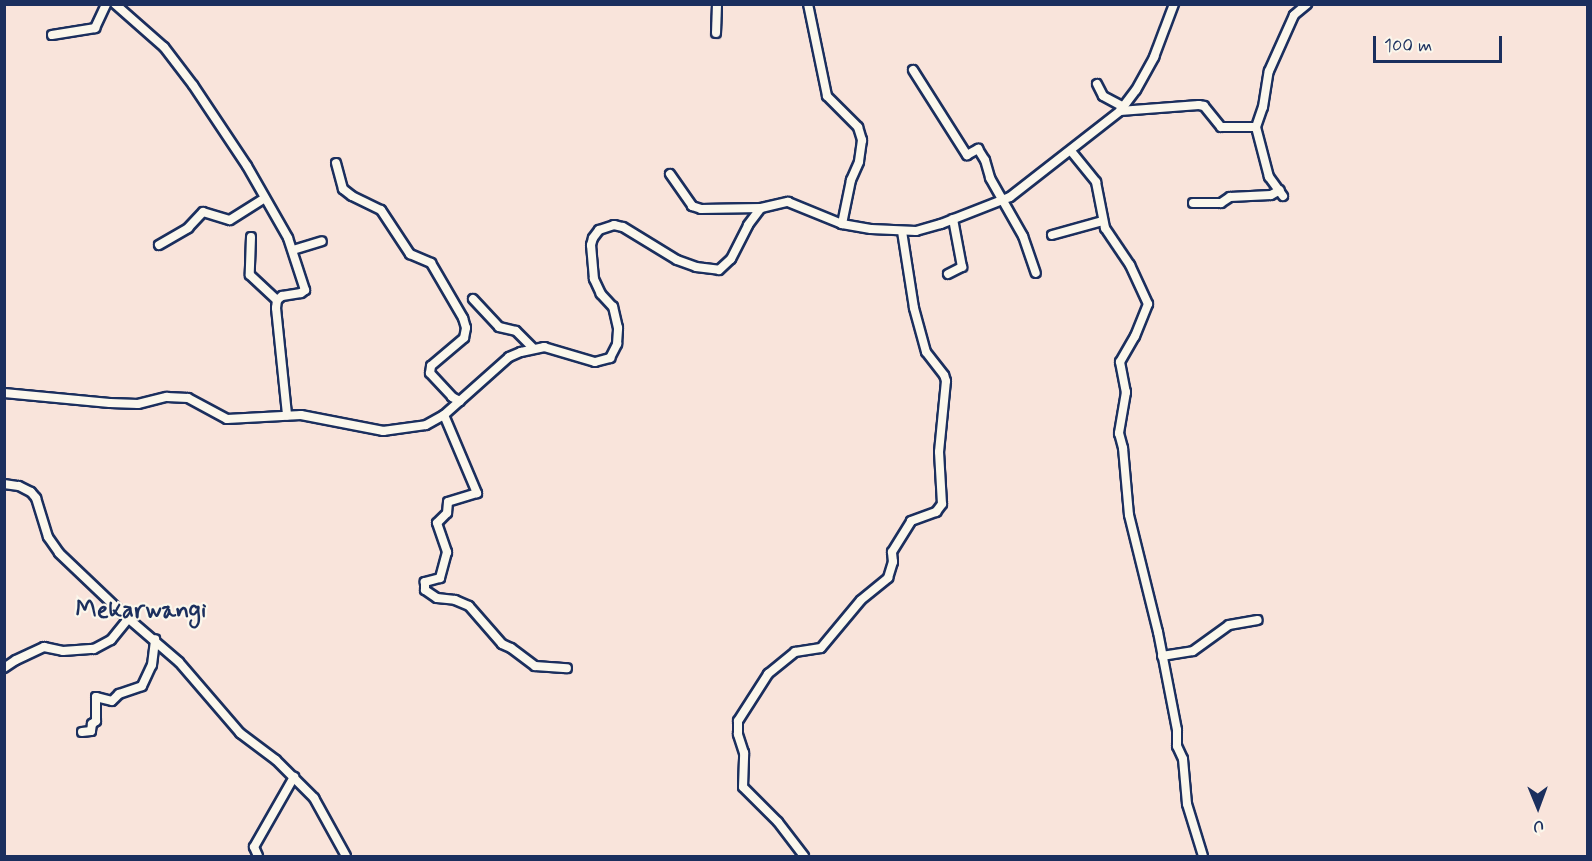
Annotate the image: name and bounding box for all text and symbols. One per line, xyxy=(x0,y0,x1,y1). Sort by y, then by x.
scale bar xyxy=(1376,24,1505,62)
text: 100 m xyxy=(1384,34,1432,58)
district label: Mekarwangi xyxy=(76,597,206,625)
north arrow xyxy=(1508,777,1568,837)
text: U xyxy=(1533,815,1544,836)

